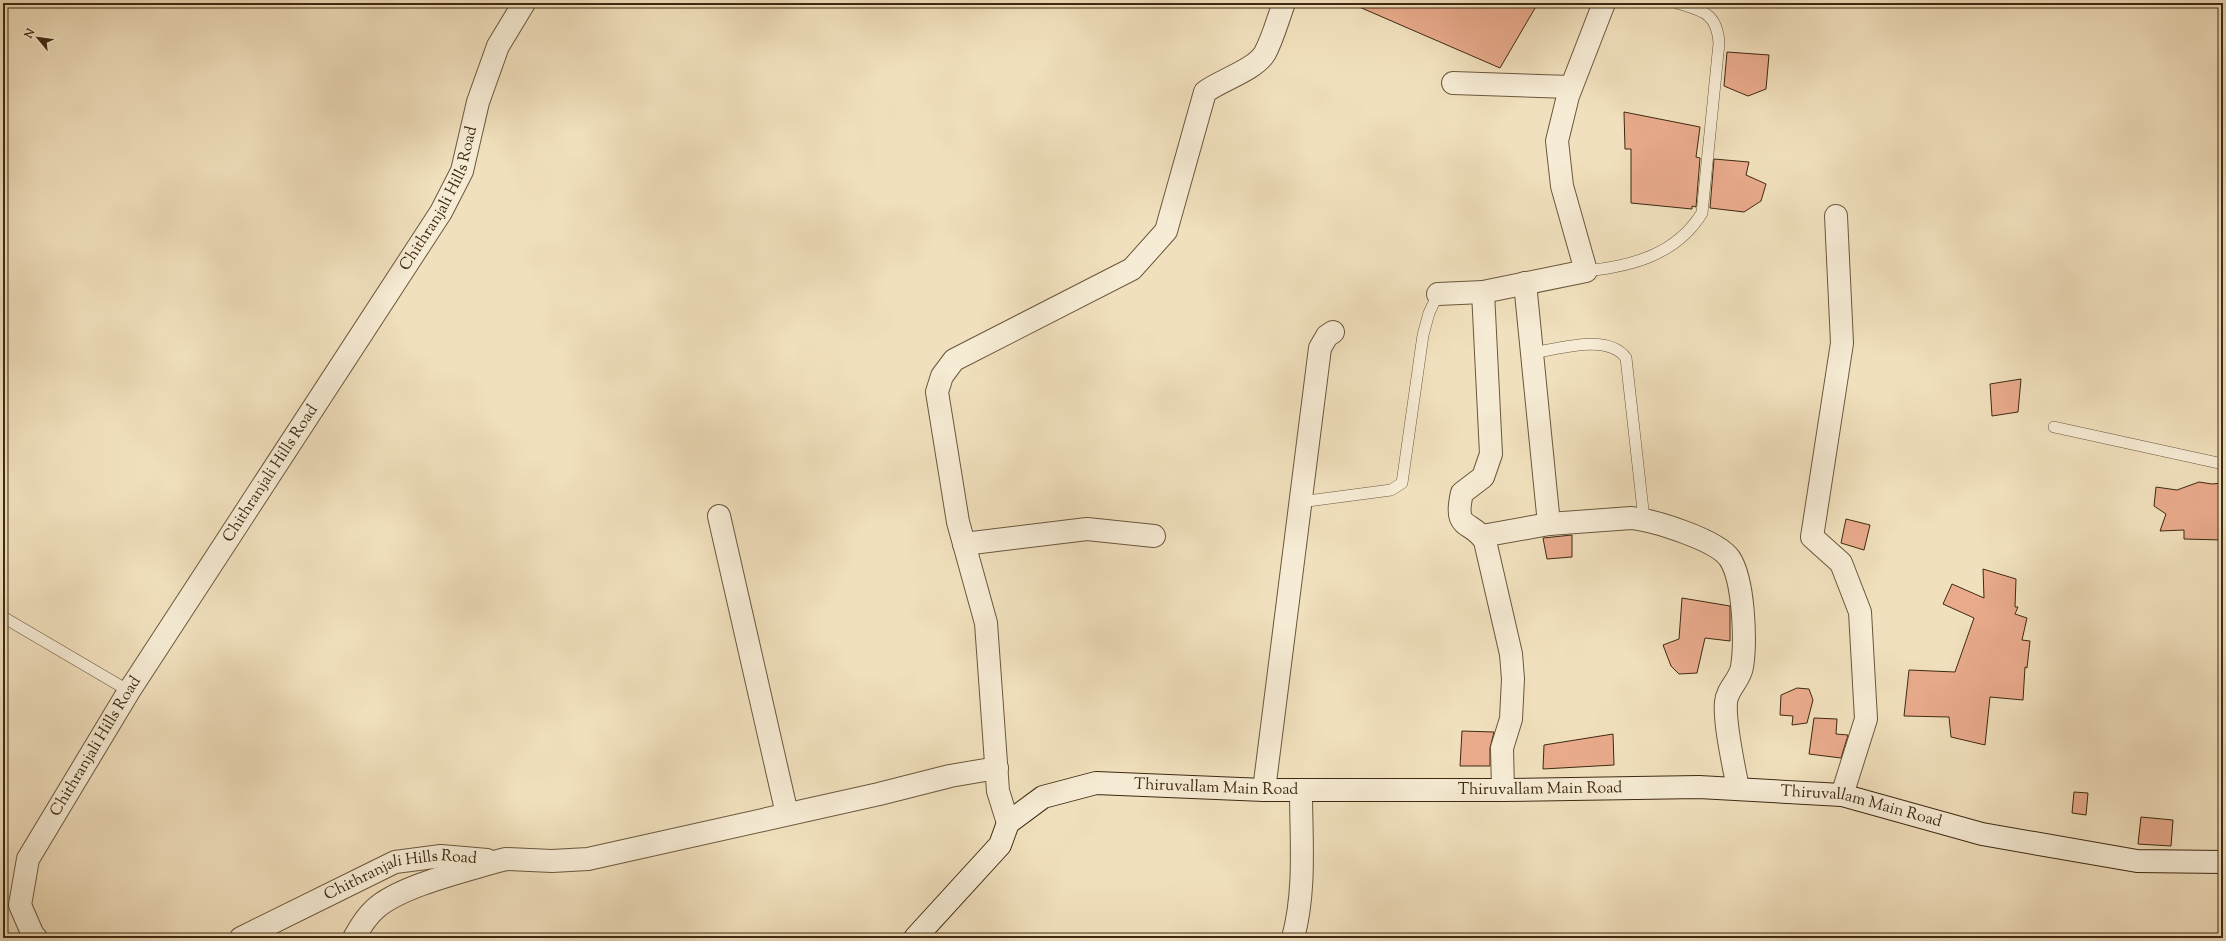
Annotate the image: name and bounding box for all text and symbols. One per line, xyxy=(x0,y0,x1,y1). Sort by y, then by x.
north arrow xyxy=(18,18,58,58)
text: N xyxy=(21,26,39,42)
street label: Chithranjali Hills Road xyxy=(394,124,484,276)
street label: Chithranjali Hills Road xyxy=(217,400,324,547)
street label: Chithranjali Hills Road xyxy=(45,672,147,821)
street label: Thiruvallam Main Road xyxy=(1133,773,1298,802)
street label: Thiruvallam Main Road xyxy=(1458,777,1623,802)
street label: Thiruvallam Main Road xyxy=(1780,780,1944,834)
street label: Chithranjali Hills Road xyxy=(320,845,478,907)

